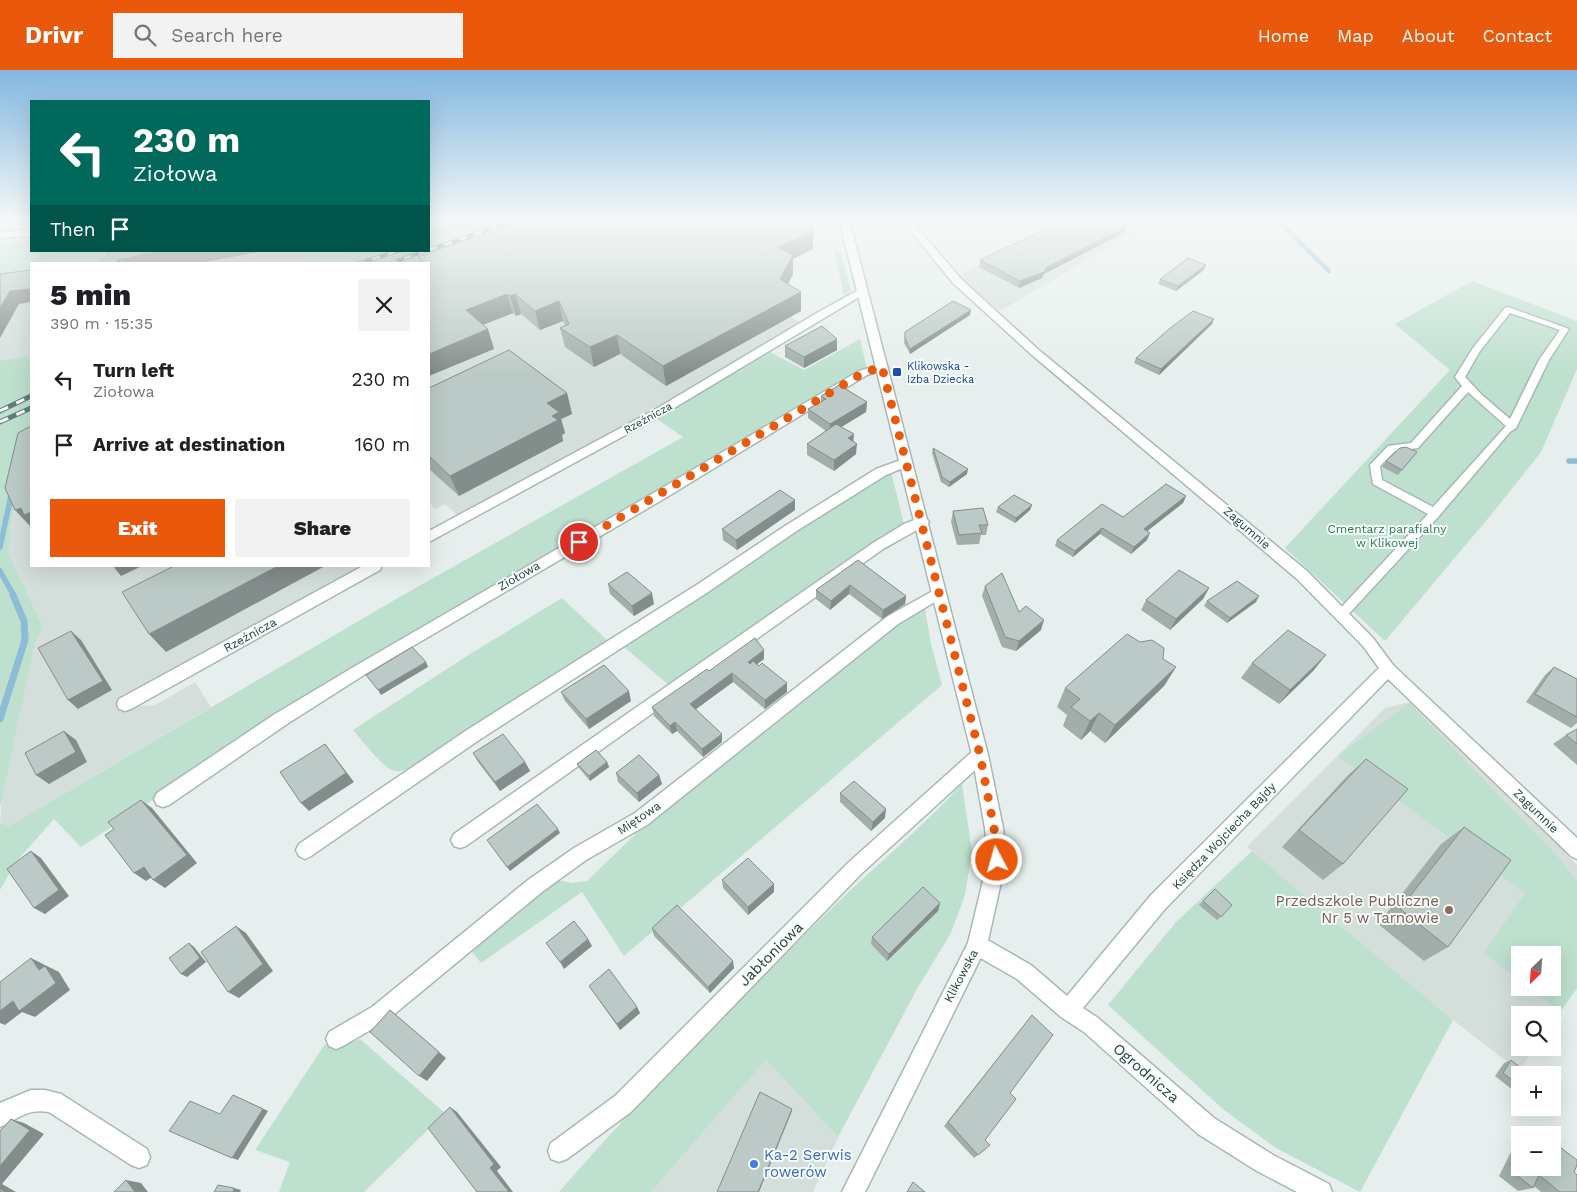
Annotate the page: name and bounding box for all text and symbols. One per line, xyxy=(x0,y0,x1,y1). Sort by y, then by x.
search box xyxy=(113,13,463,58)
text: Drivr xyxy=(25,21,83,49)
icon: search xyxy=(131,21,159,49)
text: Search here xyxy=(171,24,283,47)
text: Home xyxy=(1258,25,1309,46)
text: Map xyxy=(1337,25,1374,46)
text: About xyxy=(1402,25,1454,46)
text: Contact xyxy=(1482,25,1552,46)
text: 230 m xyxy=(133,119,240,161)
icon: left xyxy=(50,120,115,185)
text: Ziołowa xyxy=(133,161,218,186)
icon: arrive xyxy=(106,215,134,243)
text: Then xyxy=(50,218,96,241)
text: 5 min xyxy=(50,277,131,312)
button: close xyxy=(358,279,410,331)
text: 390 m · 15:35 xyxy=(50,314,153,333)
text: Turn left xyxy=(93,359,174,382)
place label: Klikowska - Izba Dziecka xyxy=(907,360,974,386)
icon: left xyxy=(50,366,78,394)
marker: Klikowska - Izba Dziecka xyxy=(891,366,903,378)
text: 230 m xyxy=(351,368,410,391)
text: Ziołowa xyxy=(93,382,155,401)
street label: Rzeźnicza xyxy=(622,399,674,437)
icon: arrive xyxy=(50,431,78,459)
text: Arrive at destination xyxy=(93,433,285,456)
text: 160 m xyxy=(355,433,410,456)
button: Exit xyxy=(50,499,225,557)
button: Share xyxy=(235,499,410,557)
street label: Zagumnie xyxy=(1221,504,1273,552)
pin xyxy=(558,521,600,563)
park label: Cmentarz parafialny w Klikowej xyxy=(1328,522,1447,550)
icon: arrive xyxy=(565,528,593,556)
street label: Ziołowa xyxy=(496,558,543,594)
street label: Rzeźnicza xyxy=(221,615,279,655)
street label: Księdza Wojciecha Bajdy xyxy=(1169,779,1279,892)
street label: Zagumnie xyxy=(1511,786,1561,836)
street label: Miętowa xyxy=(615,798,663,837)
position arrow xyxy=(970,833,1022,885)
place label: Przedszkole Publiczne Nr 5 w Tarnowie xyxy=(1276,892,1439,927)
marker: Przedszkole Publiczne Nr 5 w Tarnowie xyxy=(1443,904,1455,916)
street label: Jabłoniowa xyxy=(735,918,807,990)
north arrow xyxy=(1511,946,1561,996)
map controls xyxy=(1511,946,1561,1176)
street label: Klikowska xyxy=(941,947,981,1005)
button: search xyxy=(1511,1006,1561,1056)
street label: Ogrodnicza xyxy=(1109,1039,1183,1107)
button: + xyxy=(1511,1066,1561,1116)
button: − xyxy=(1511,1126,1561,1176)
place label: Ka-2 Serwis rowerów xyxy=(764,1146,852,1181)
marker: Ka-2 Serwis rowerów xyxy=(748,1158,760,1170)

